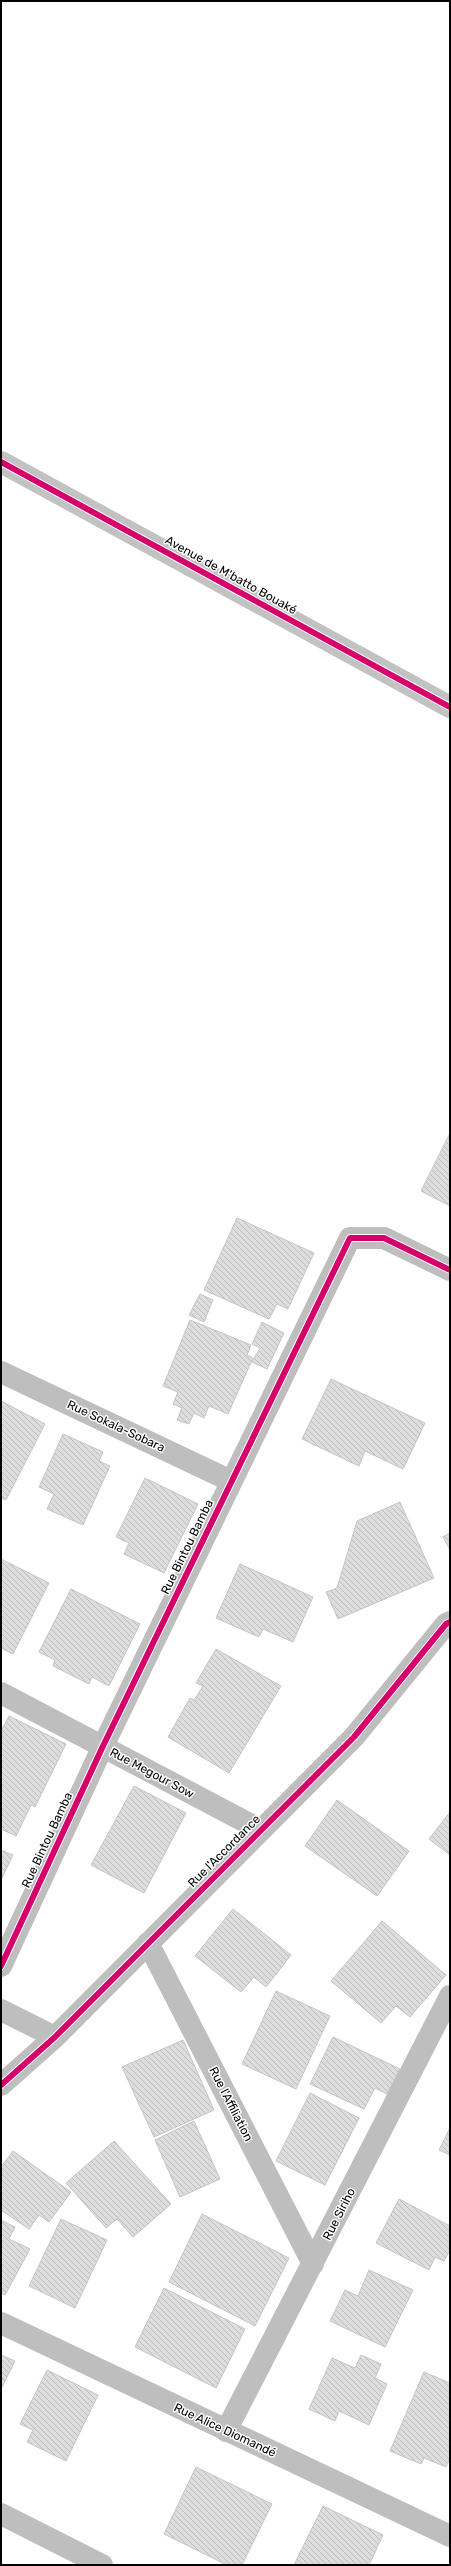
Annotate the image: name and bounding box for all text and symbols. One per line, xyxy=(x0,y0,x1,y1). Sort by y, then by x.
street label: Avenue de M'batto Bouaké xyxy=(163,533,299,617)
street label: Rue Sokala-Sobara xyxy=(65,1397,167,1455)
street label: Rue Bintou Bamba xyxy=(158,1497,216,1597)
street label: Rue Megour Sow xyxy=(108,1745,197,1801)
street label: Rue Bintou Bamba xyxy=(19,1790,75,1890)
street label: Rue l'Accordance xyxy=(185,1812,263,1890)
street label: Rue l'Affiliation xyxy=(206,2064,256,2144)
street label: Rue Siriho xyxy=(320,2185,358,2242)
street label: Rue Alice Diomandé xyxy=(172,2400,279,2460)

